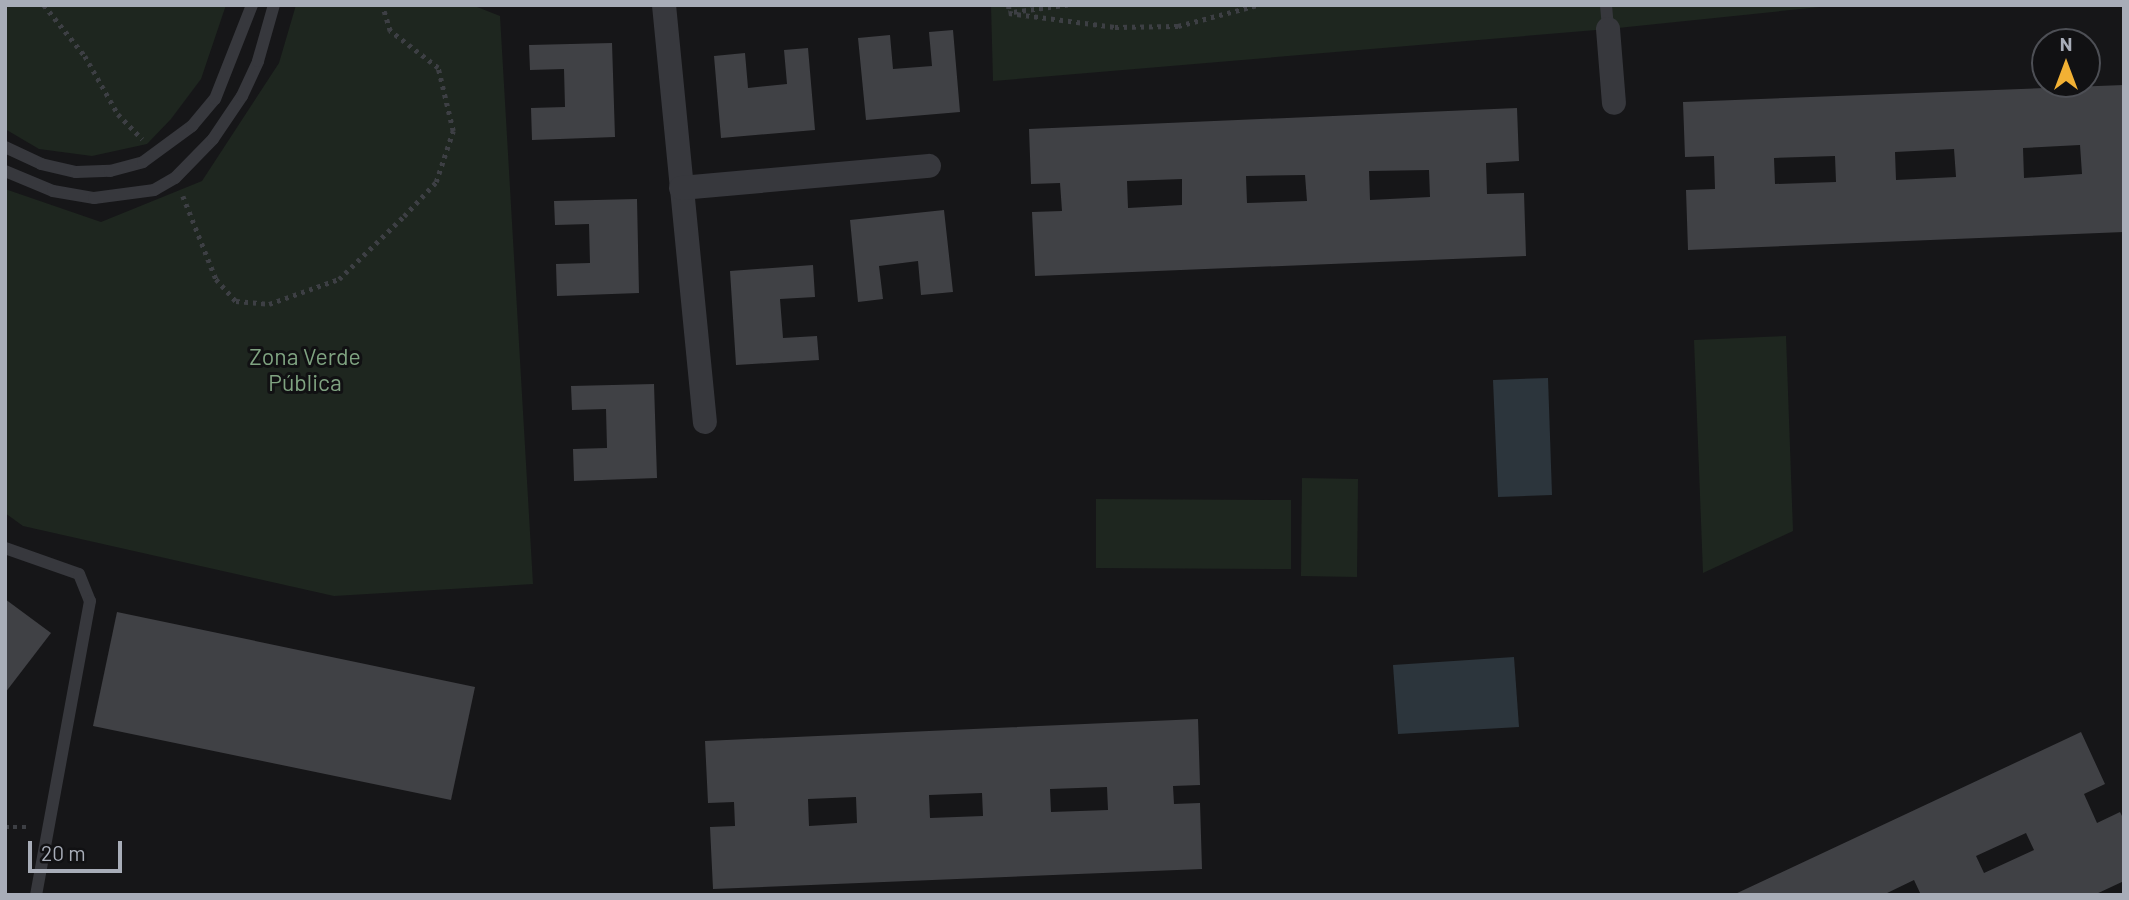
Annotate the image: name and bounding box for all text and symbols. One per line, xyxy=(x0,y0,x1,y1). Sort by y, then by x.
north arrow xyxy=(2031,28,2101,98)
text: N xyxy=(2060,32,2072,55)
park label: Zona Verde Pública xyxy=(249,342,361,396)
scale bar xyxy=(32,827,126,871)
text: 20 m xyxy=(41,840,86,865)

